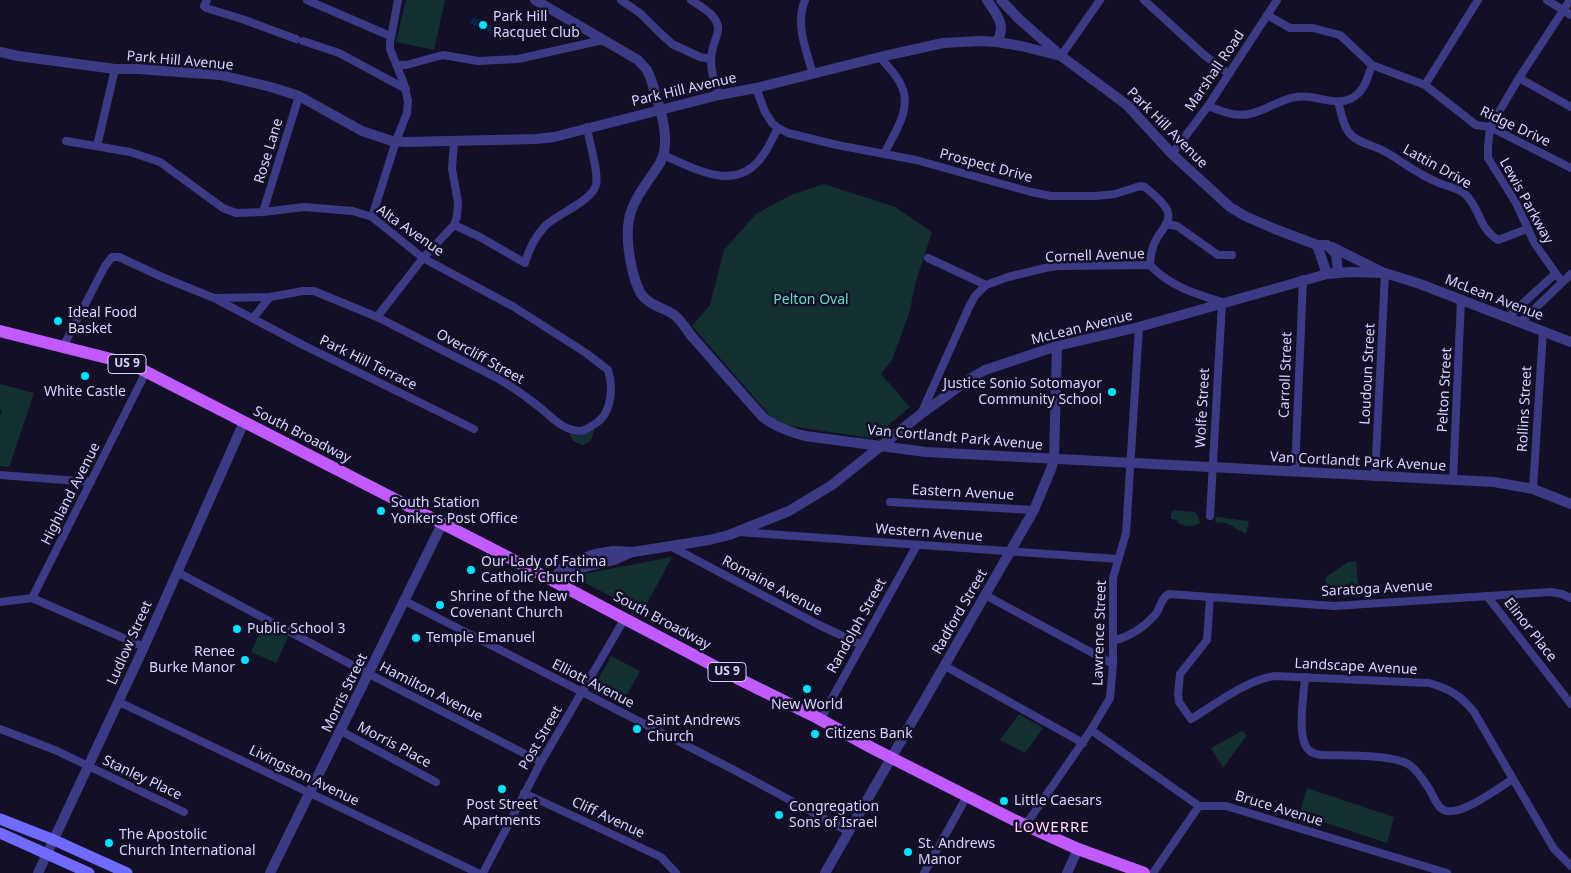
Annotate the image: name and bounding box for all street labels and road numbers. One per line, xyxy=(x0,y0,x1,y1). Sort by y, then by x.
street label: Marshall Road xyxy=(1182,27,1248,115)
street label: Park Hill Avenue xyxy=(126,48,234,74)
street label: Park Hill Avenue xyxy=(630,70,738,110)
street label: Park Hill Avenue xyxy=(1123,84,1211,172)
street label: Ridge Drive xyxy=(1477,103,1553,151)
street label: Rose Lane xyxy=(251,116,287,186)
street label: Lattin Drive xyxy=(1400,141,1474,193)
street label: Prospect Drive xyxy=(938,146,1034,186)
street label: Lewis Parkway xyxy=(1496,155,1556,247)
street label: Alta Avenue xyxy=(373,202,447,260)
street label: Cornell Avenue xyxy=(1045,246,1145,266)
street label: McLean Avenue xyxy=(1442,272,1546,324)
street label: McLean Avenue xyxy=(1030,307,1134,349)
street label: Loudoun Street xyxy=(1357,323,1379,425)
street label: Overcliff Street xyxy=(433,326,527,388)
street label: Park Hill Terrace xyxy=(316,332,420,394)
street label: Carroll Street xyxy=(1276,332,1296,418)
street label: Pelton Street xyxy=(1434,347,1456,433)
road number: US 9 xyxy=(108,354,146,374)
street label: Rollins Street xyxy=(1514,366,1536,452)
street label: Wolfe Street xyxy=(1193,367,1213,449)
street label: South Broadway xyxy=(250,403,354,467)
street label: Van Cortlandt Park Avenue xyxy=(866,422,1044,454)
street label: Highland Avenue xyxy=(38,440,104,548)
street label: Van Cortlandt Park Avenue xyxy=(1270,449,1446,475)
street label: Eastern Avenue xyxy=(911,482,1015,504)
street label: Western Avenue xyxy=(875,521,983,545)
street label: Romaine Avenue xyxy=(719,553,825,619)
street label: Radford Street xyxy=(929,567,991,657)
street label: Randolph Street xyxy=(824,576,890,676)
street label: Saratoga Avenue xyxy=(1321,578,1433,600)
street label: Lawrence Street xyxy=(1090,580,1110,686)
street label: South Broadway xyxy=(611,588,713,654)
street label: Elinor Place xyxy=(1500,595,1560,665)
street label: Ludlow Street xyxy=(104,598,156,688)
street label: Morris Street xyxy=(319,651,371,735)
street label: Landscape Avenue xyxy=(1294,655,1418,679)
street label: Elliott Avenue xyxy=(549,656,637,712)
street label: Hamilton Avenue xyxy=(377,659,485,725)
road number: US 9 xyxy=(708,662,746,682)
street label: Post Street xyxy=(516,703,566,773)
street label: Morris Place xyxy=(354,719,434,771)
street label: Livingston Avenue xyxy=(246,742,362,810)
street label: Stanley Place xyxy=(100,752,184,804)
street label: Bruce Avenue xyxy=(1233,788,1325,830)
street label: Cliff Avenue xyxy=(569,794,647,842)

